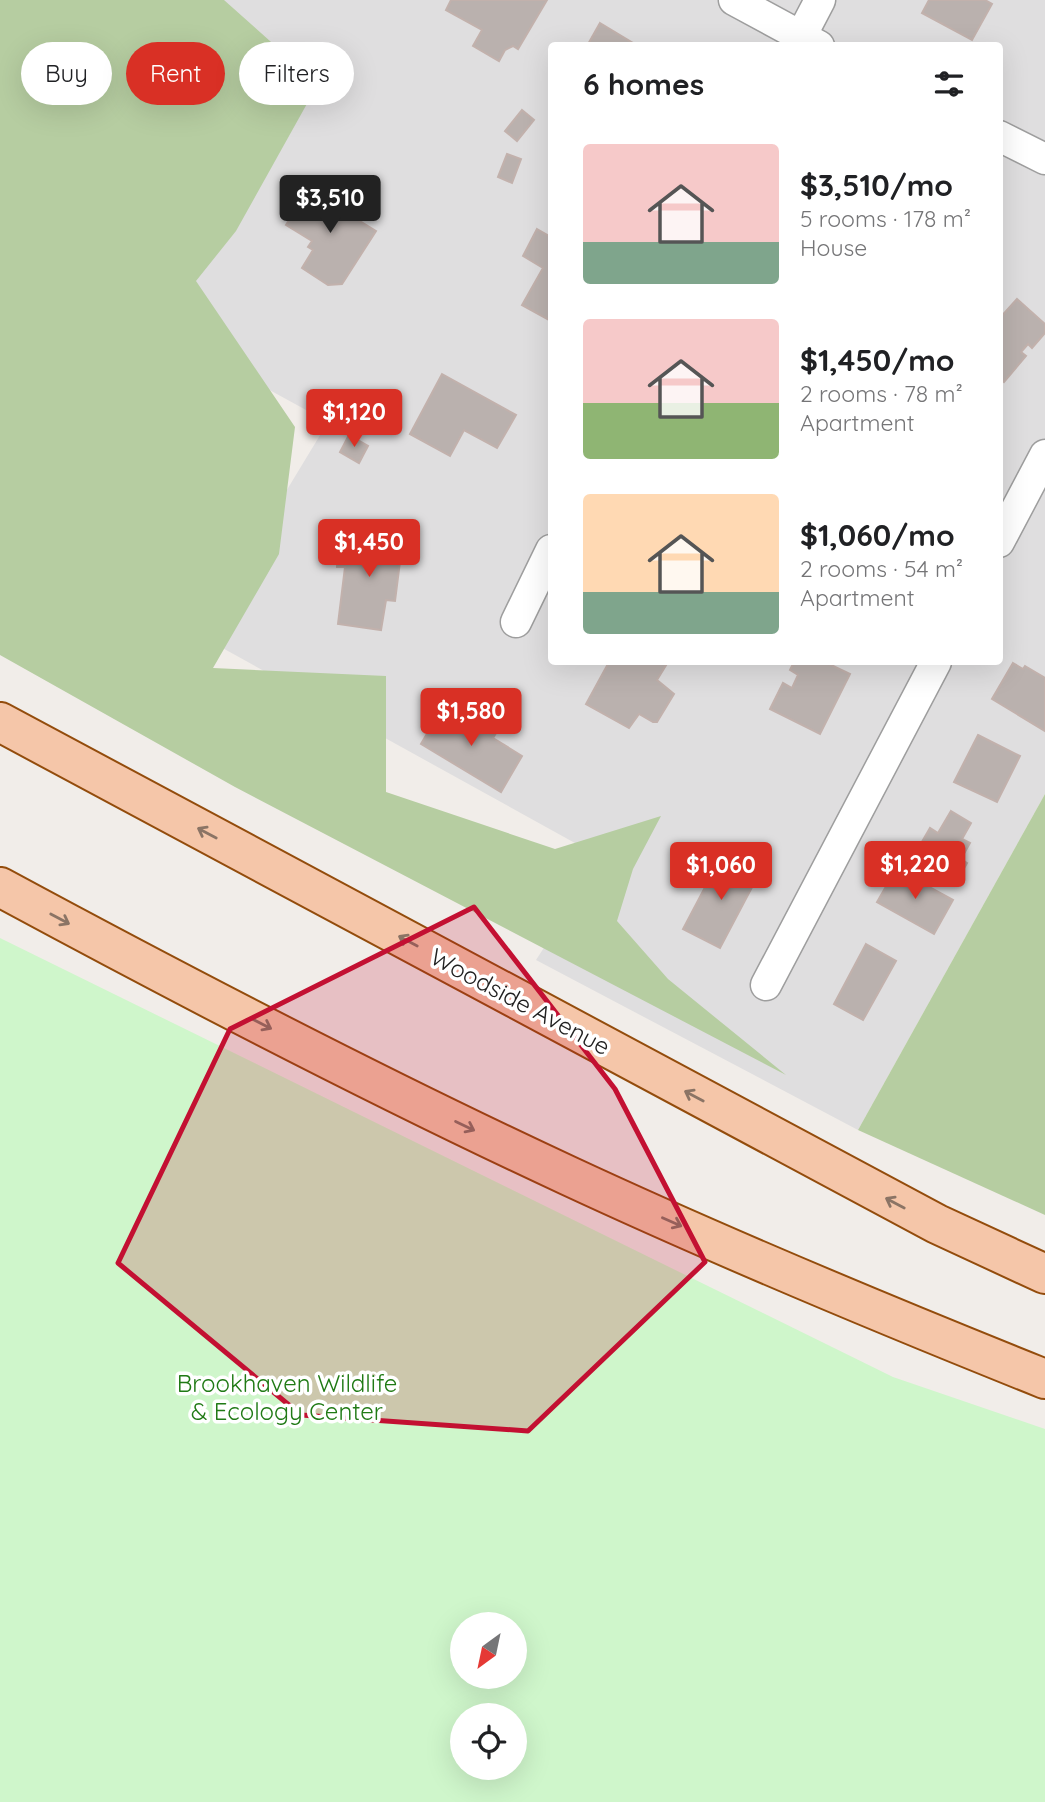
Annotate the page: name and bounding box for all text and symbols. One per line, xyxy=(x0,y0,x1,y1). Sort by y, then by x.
chip: Buy xyxy=(21,42,112,105)
chip: Rent xyxy=(126,42,225,105)
chip: Filters xyxy=(239,42,354,105)
text: 6 homes xyxy=(583,65,704,103)
icon: filters xyxy=(930,65,968,103)
text: $3,510/mo xyxy=(800,166,953,204)
icon: home xyxy=(639,172,723,256)
pin: $3,510 xyxy=(273,176,387,235)
text: $3,510 xyxy=(296,183,364,212)
text: 5 rooms · 178 m² xyxy=(800,204,971,233)
text: House xyxy=(800,233,867,262)
text: $1,450/mo xyxy=(800,341,955,379)
icon: home xyxy=(639,347,723,431)
text: 2 rooms · 78 m² xyxy=(800,379,963,408)
pin: $1,120 xyxy=(297,390,411,449)
text: $1,120 xyxy=(322,397,386,426)
text: Apartment xyxy=(800,408,914,437)
text: $1,060/mo xyxy=(800,516,955,554)
pin: $1,450 xyxy=(312,520,426,579)
icon: home xyxy=(639,522,723,606)
text: $1,450 xyxy=(334,527,404,556)
text: 2 rooms · 54 m² xyxy=(800,554,963,583)
text: Apartment xyxy=(800,583,914,612)
pin: $1,580 xyxy=(414,688,528,748)
text: $1,580 xyxy=(437,696,505,725)
one-way arrow xyxy=(197,826,218,840)
pin: $1,060 xyxy=(664,842,778,902)
pin: $1,220 xyxy=(858,842,972,901)
text: $1,220 xyxy=(880,849,950,878)
text: $1,060 xyxy=(686,850,756,879)
one-way arrow xyxy=(49,913,70,926)
one-way arrow xyxy=(398,934,418,948)
street label: Woodside Avenue xyxy=(425,941,616,1061)
one-way arrow xyxy=(251,1017,272,1031)
one-way arrow xyxy=(684,1088,705,1102)
one-way arrow xyxy=(454,1119,475,1133)
one-way arrow xyxy=(885,1195,906,1209)
one-way arrow xyxy=(660,1216,682,1229)
park label: Brookhaven Wildlife & Ecology Center xyxy=(177,1368,397,1426)
north arrow xyxy=(450,1612,527,1689)
map controls xyxy=(450,1612,527,1780)
button: locate xyxy=(450,1703,527,1780)

